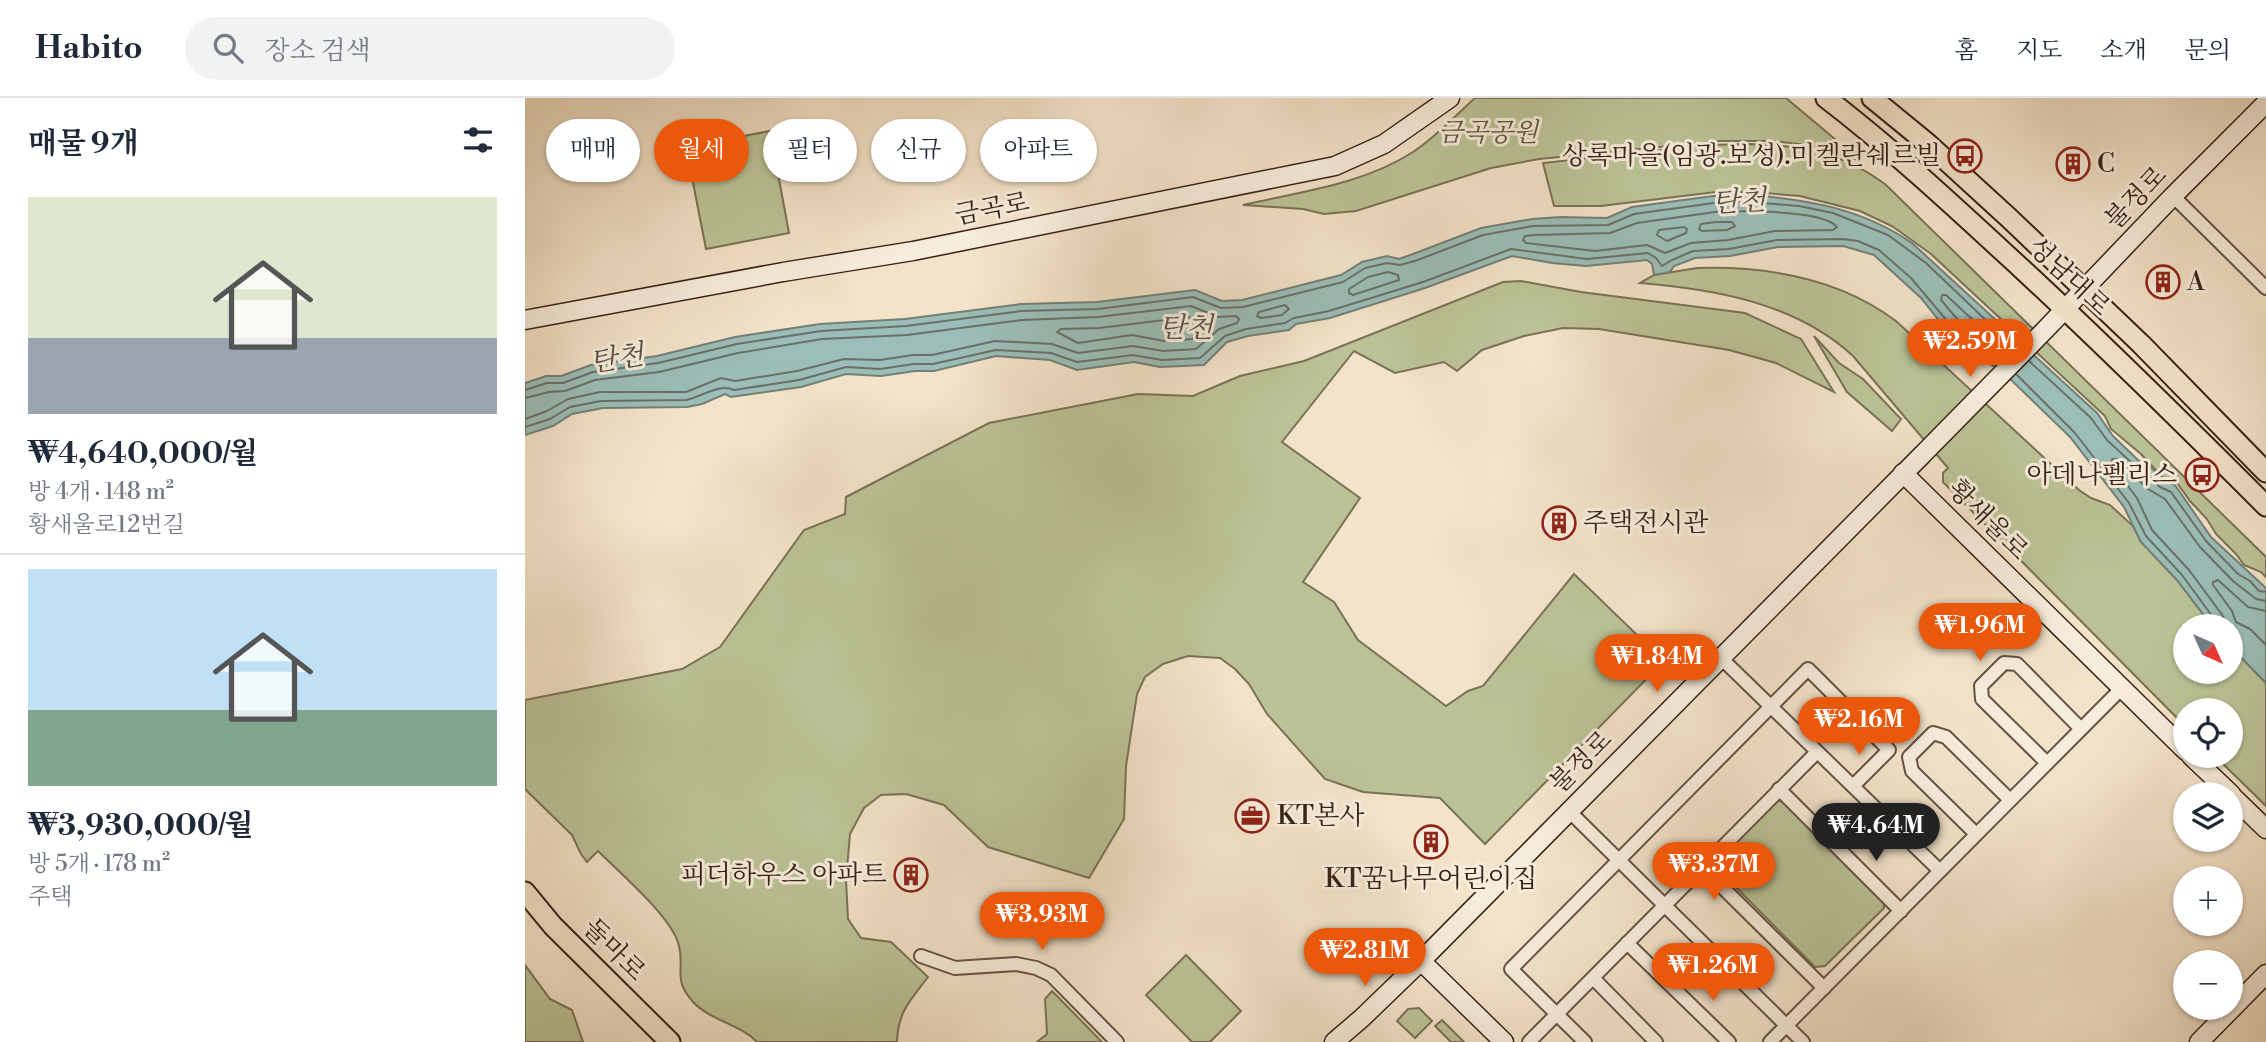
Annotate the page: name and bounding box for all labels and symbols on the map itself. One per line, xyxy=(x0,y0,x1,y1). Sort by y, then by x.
park label: 금곡공원 xyxy=(1438,117,1540,149)
bus stop icon: 상록마을(임광.보성).미켈란쉐르빌 xyxy=(1946,137,1984,175)
place label: 상록마을(임광.보성).미켈란쉐르빌 xyxy=(1562,140,1941,172)
building icon: C xyxy=(2054,145,2092,183)
place label: C xyxy=(2097,148,2115,180)
street label: 불정로 xyxy=(2098,160,2174,236)
water label: 탄천 xyxy=(1711,183,1769,221)
street label: 금곡로 xyxy=(952,186,1032,232)
street label: 성남대로 xyxy=(2021,231,2117,323)
building icon: A xyxy=(2144,263,2182,301)
place label: A xyxy=(2186,266,2206,298)
water label: 탄천 xyxy=(1159,311,1215,346)
pin: ₩2.59M xyxy=(1913,320,2027,379)
water label: 탄천 xyxy=(588,337,648,381)
bus stop icon: 아데나펠리스 xyxy=(2183,456,2221,494)
place label: 아데나펠리스 xyxy=(2026,459,2177,491)
street label: 황새울로 xyxy=(1941,473,2035,567)
building icon: 주택전시관 xyxy=(1540,504,1578,542)
place label: 주택전시관 xyxy=(1583,507,1709,539)
pin: ₩1.96M xyxy=(1923,603,2037,663)
north arrow xyxy=(2173,614,2243,684)
pin: ₩1.84M xyxy=(1600,634,1714,694)
pin: ₩2.16M xyxy=(1802,698,1916,757)
street label: 불정로 xyxy=(1543,724,1619,800)
office icon: KT본사 xyxy=(1233,797,1271,835)
place label: KT본사 xyxy=(1277,800,1364,832)
pin: ₩4.64M xyxy=(1819,804,1933,863)
building icon: KT꿈나무어린이집 xyxy=(1412,823,1450,861)
pin: ₩3.37M xyxy=(1657,842,1771,902)
building icon: 피더하우스 아파트 xyxy=(892,856,930,894)
place label: 피더하우스 아파트 xyxy=(681,859,887,891)
place label: KT꿈나무어린이집 xyxy=(1325,863,1537,895)
pin: ₩3.93M xyxy=(985,892,1099,952)
street label: 돌마로 xyxy=(576,912,652,988)
pin: ₩2.81M xyxy=(1308,928,1422,988)
pin: ₩1.26M xyxy=(1656,944,1770,1003)

